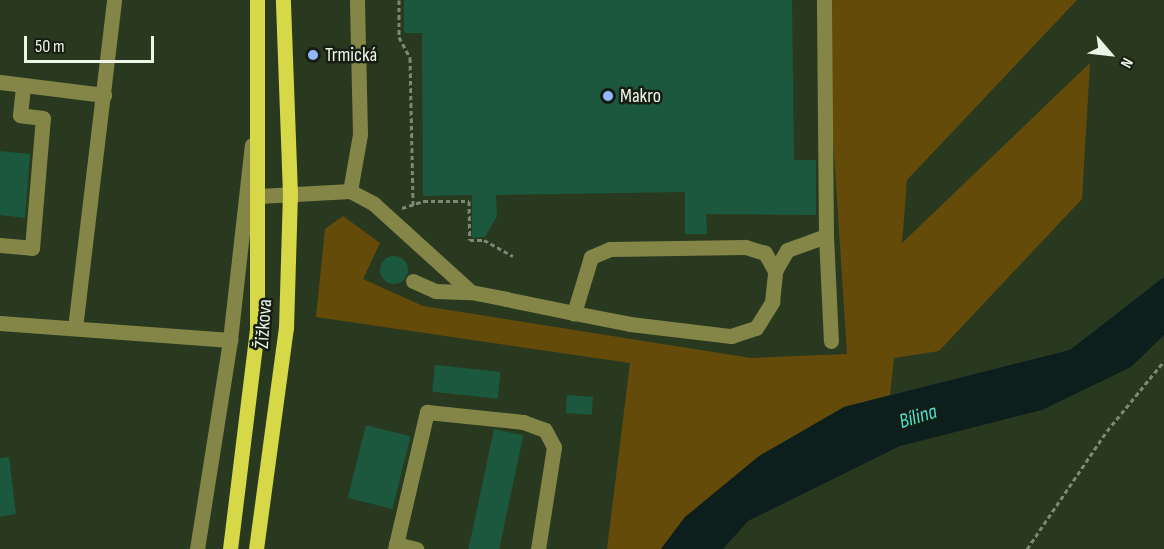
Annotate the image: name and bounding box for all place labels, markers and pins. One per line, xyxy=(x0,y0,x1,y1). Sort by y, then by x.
place label: Trmická xyxy=(325,43,377,67)
marker: Trmická xyxy=(306,48,320,62)
place label: Makro xyxy=(620,84,661,108)
marker: Makro xyxy=(601,89,615,103)

